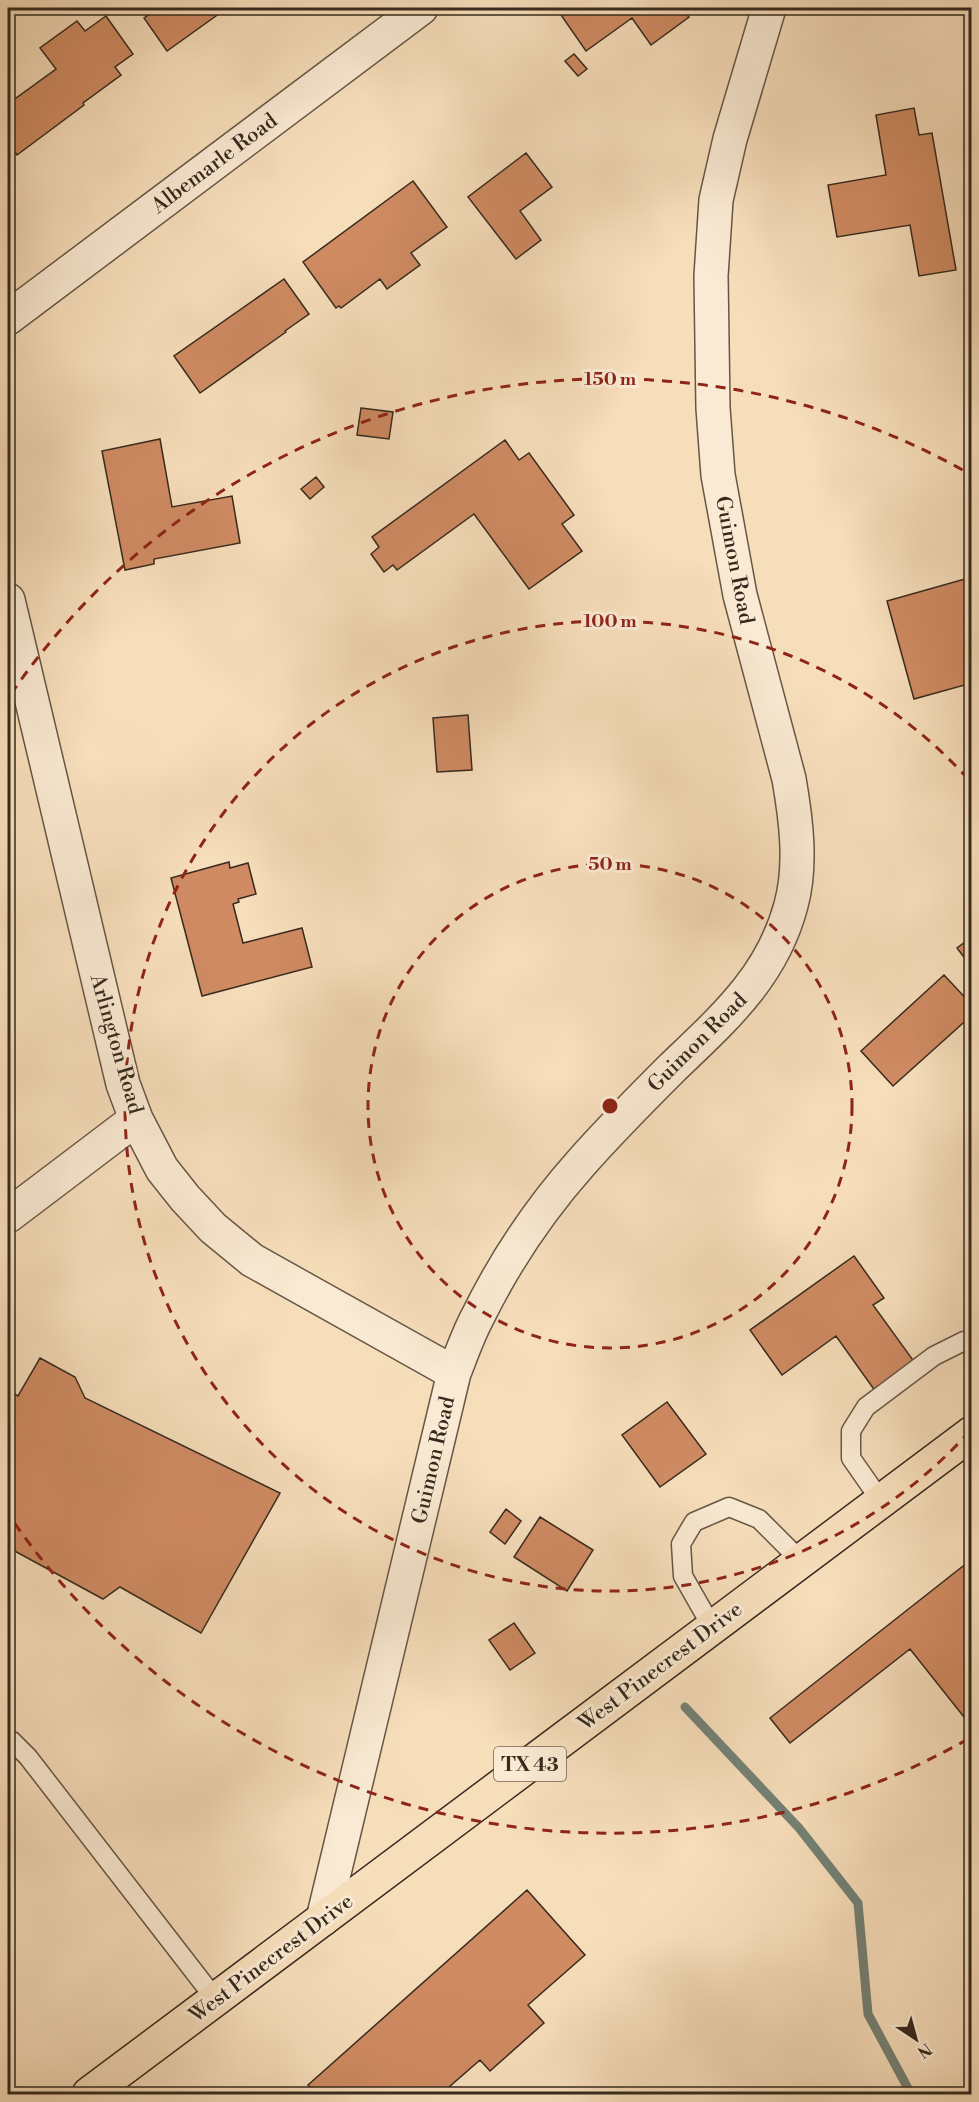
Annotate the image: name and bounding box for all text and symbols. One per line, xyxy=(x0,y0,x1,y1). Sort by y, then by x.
street label: Albemarle Road xyxy=(146,108,283,220)
text: 150 m xyxy=(584,368,637,391)
street label: Guimon Road xyxy=(709,494,759,627)
text: 100 m xyxy=(583,610,637,633)
text: 50 m xyxy=(588,853,632,876)
street label: Arlington Road xyxy=(83,970,148,1117)
street label: Guimon Road xyxy=(643,987,753,1098)
centre of rings xyxy=(600,1096,620,1116)
street label: Guimon Road xyxy=(407,1394,461,1527)
street label: West Pinecrest Drive xyxy=(573,1597,748,1738)
road number: TX 43 xyxy=(494,1747,566,1781)
street label: West Pinecrest Drive xyxy=(184,1889,359,2030)
north arrow xyxy=(886,2009,946,2069)
text: N xyxy=(913,2039,935,2062)

